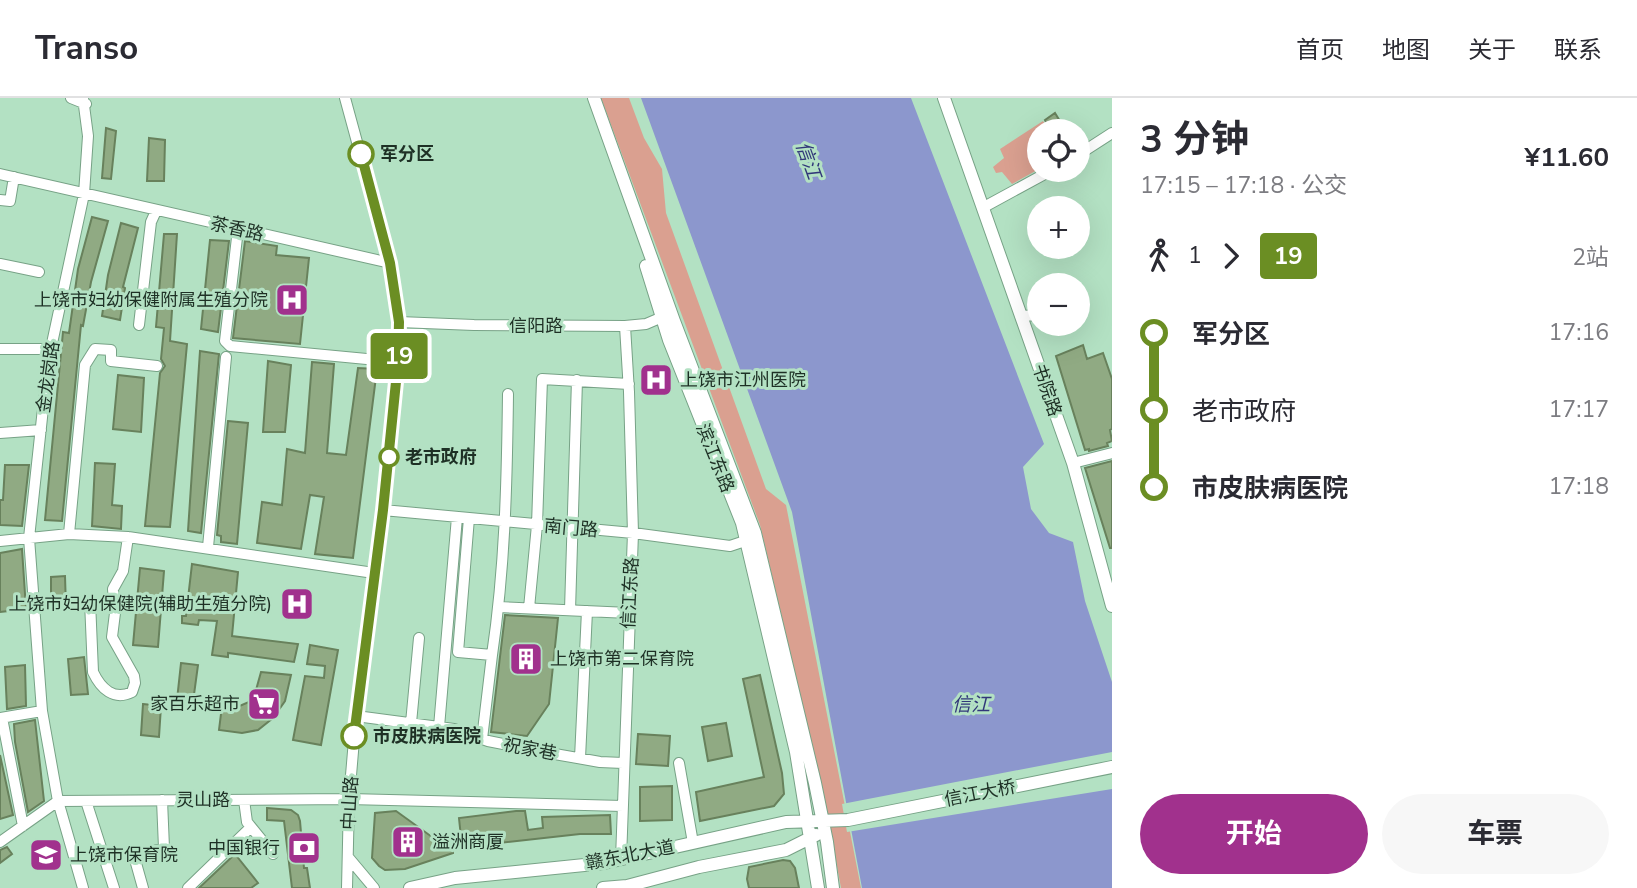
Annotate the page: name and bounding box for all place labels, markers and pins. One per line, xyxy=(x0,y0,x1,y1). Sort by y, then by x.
marker: 军分区 xyxy=(348,141,374,167)
place label: 军分区 xyxy=(380,142,434,166)
hospital icon: 上饶市妇幼保健附属生殖分院 xyxy=(273,281,311,319)
place label: 上饶市妇幼保健附属生殖分院 xyxy=(34,288,268,312)
hospital icon: 上饶市江州医院 xyxy=(637,361,675,399)
place label: 上饶市江州医院 xyxy=(680,368,806,392)
place label: 老市政府 xyxy=(405,445,477,469)
marker: 老市政府 xyxy=(379,447,399,467)
hospital icon: 上饶市妇幼保健院(辅助生殖分院) xyxy=(278,585,316,623)
place label: 上饶市妇幼保健院(辅助生殖分院) xyxy=(9,592,272,616)
building icon: 上饶市第二保育院 xyxy=(507,640,545,678)
place label: 上饶市第二保育院 xyxy=(550,647,694,671)
supermarket icon: 家百乐超市 xyxy=(245,685,283,723)
place label: 家百乐超市 xyxy=(150,692,240,716)
marker: 市皮肤病医院 xyxy=(341,723,367,749)
place label: 市皮肤病医院 xyxy=(373,724,481,748)
building icon: 溢洲商厦 xyxy=(389,823,427,861)
bank icon: 中国银行 xyxy=(285,829,323,867)
place label: 溢洲商厦 xyxy=(432,830,504,854)
school or university icon: 上饶市保育院 xyxy=(27,836,65,874)
place label: 中国银行 xyxy=(208,836,280,860)
place label: 上饶市保育院 xyxy=(70,843,178,867)

